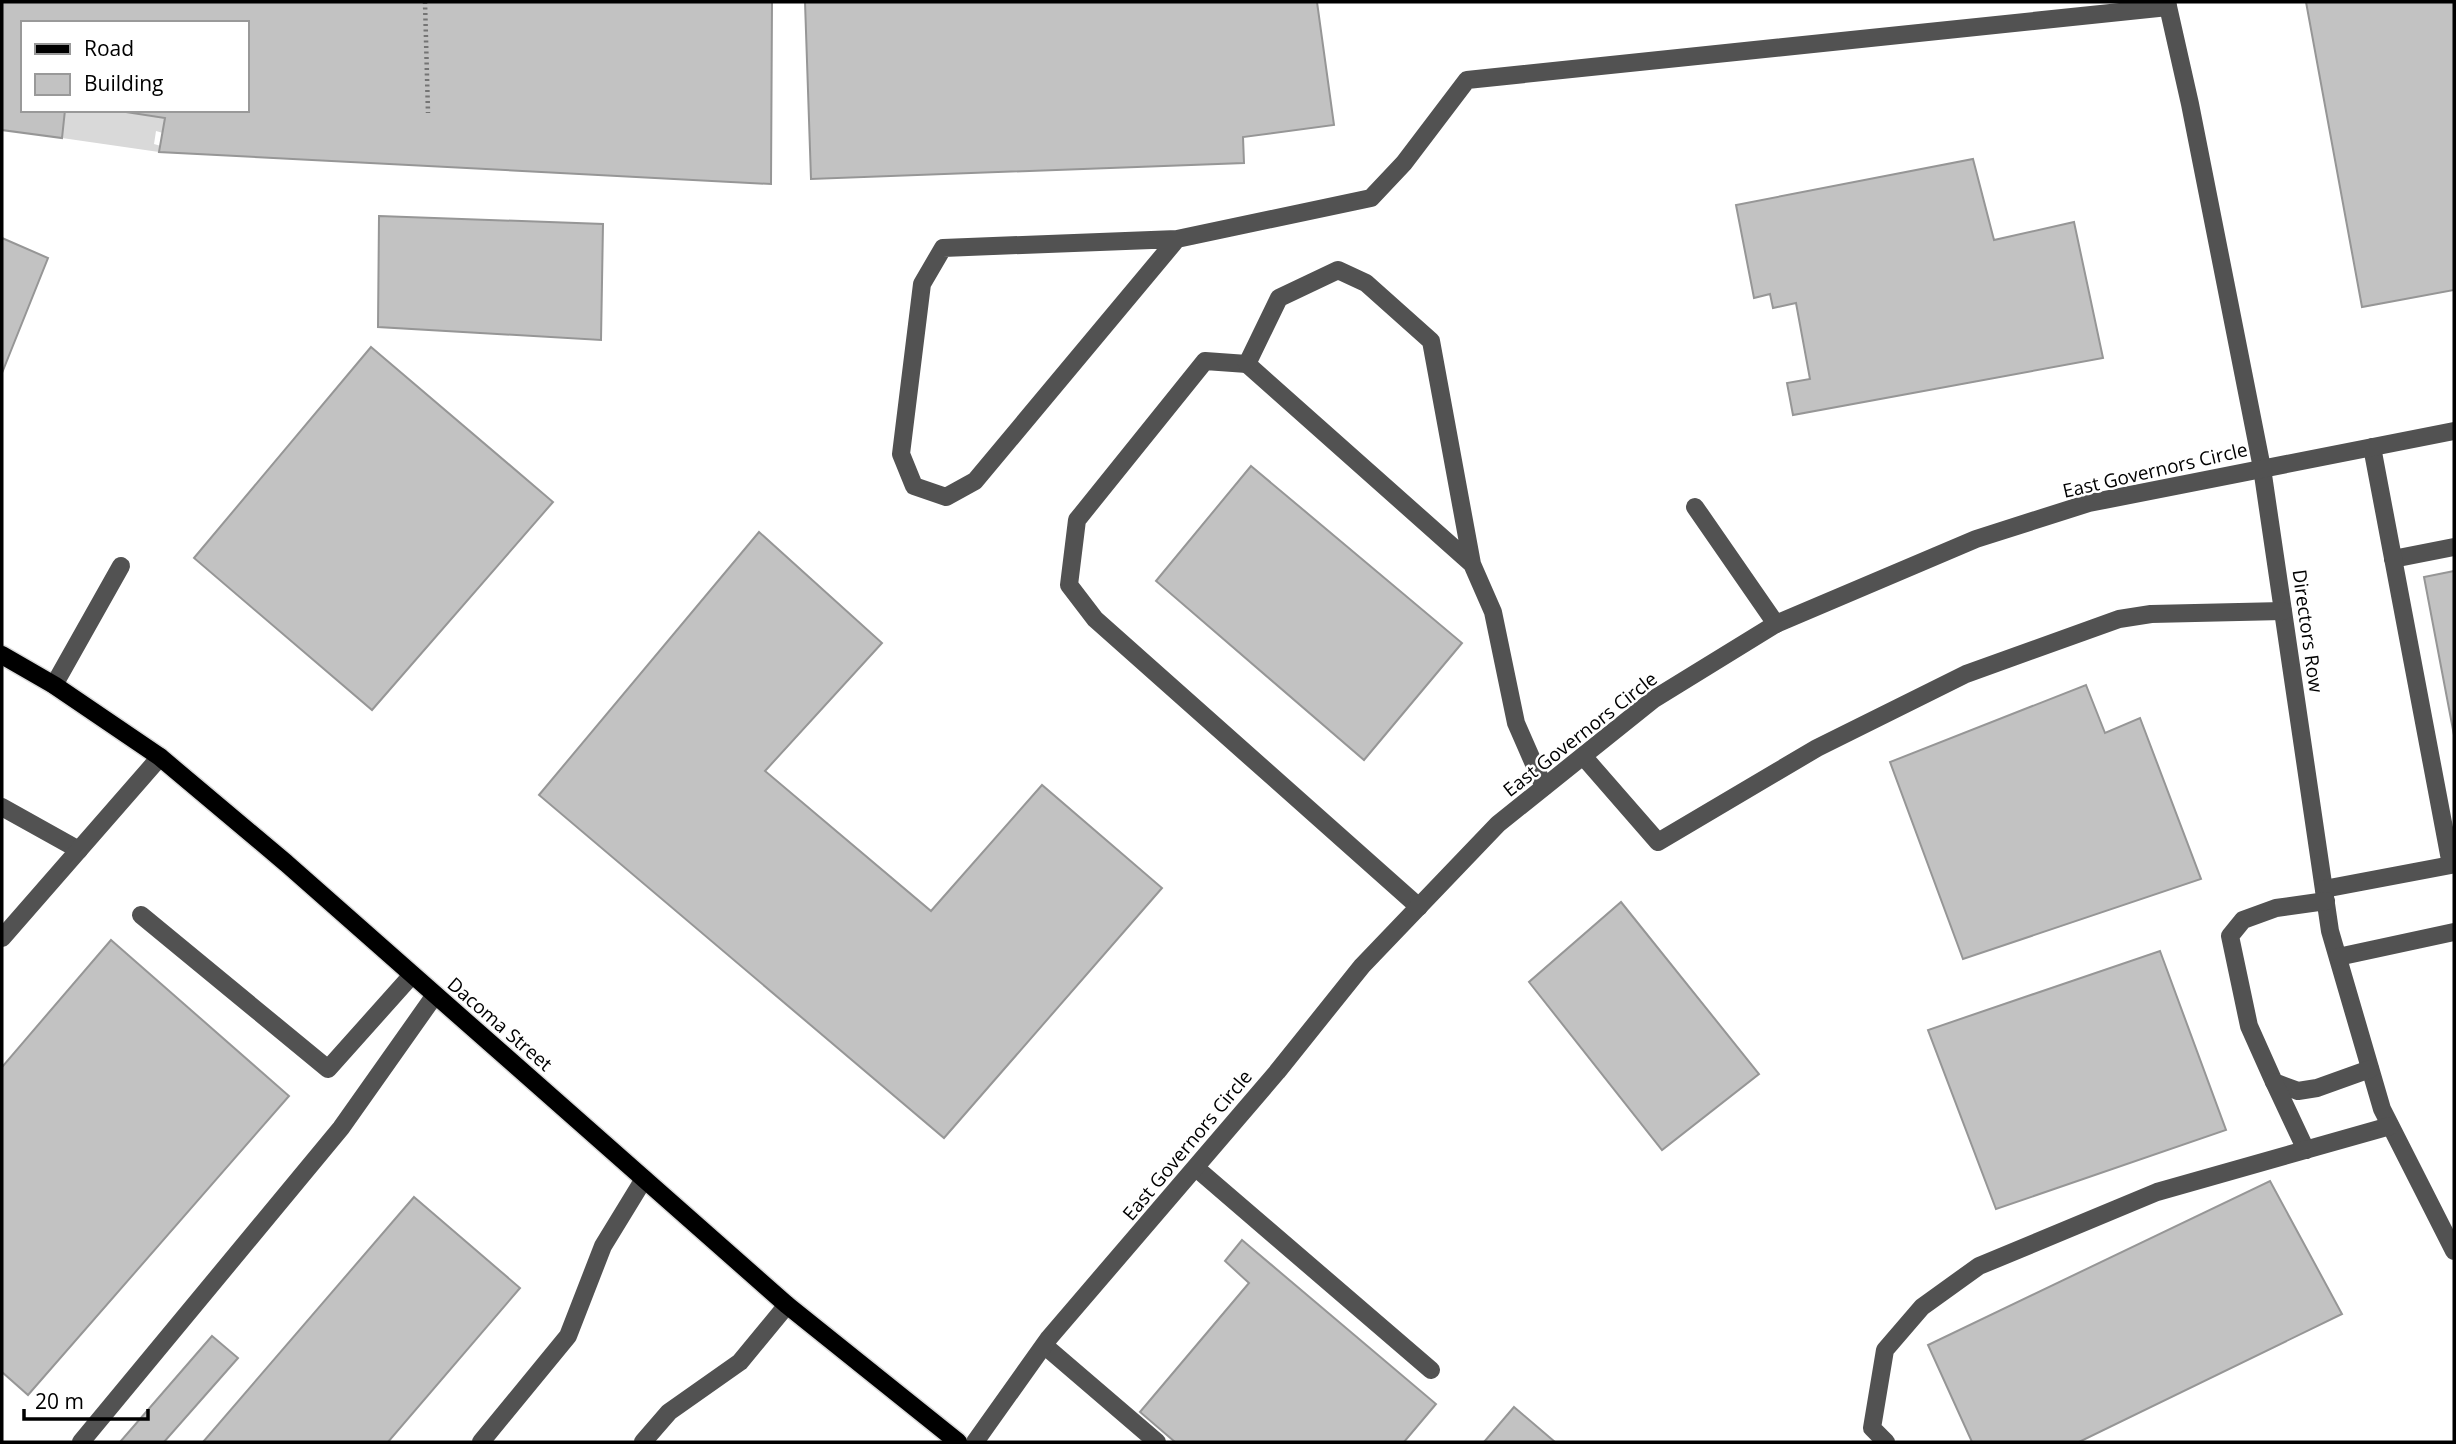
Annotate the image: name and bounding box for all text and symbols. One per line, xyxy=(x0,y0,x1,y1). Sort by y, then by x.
legend xyxy=(21,21,248,112)
text: Road xyxy=(84,34,134,62)
text: Building xyxy=(84,69,163,97)
street label: East Governors Circle xyxy=(2060,436,2250,504)
street label: Directors Row xyxy=(2286,568,2330,694)
street label: East Governors Circle xyxy=(1498,666,1662,802)
street label: Dacoma Street xyxy=(442,971,558,1077)
street label: East Governors Circle xyxy=(1116,1064,1258,1226)
scale bar xyxy=(24,1378,149,1422)
text: 20 m xyxy=(35,1387,84,1415)

